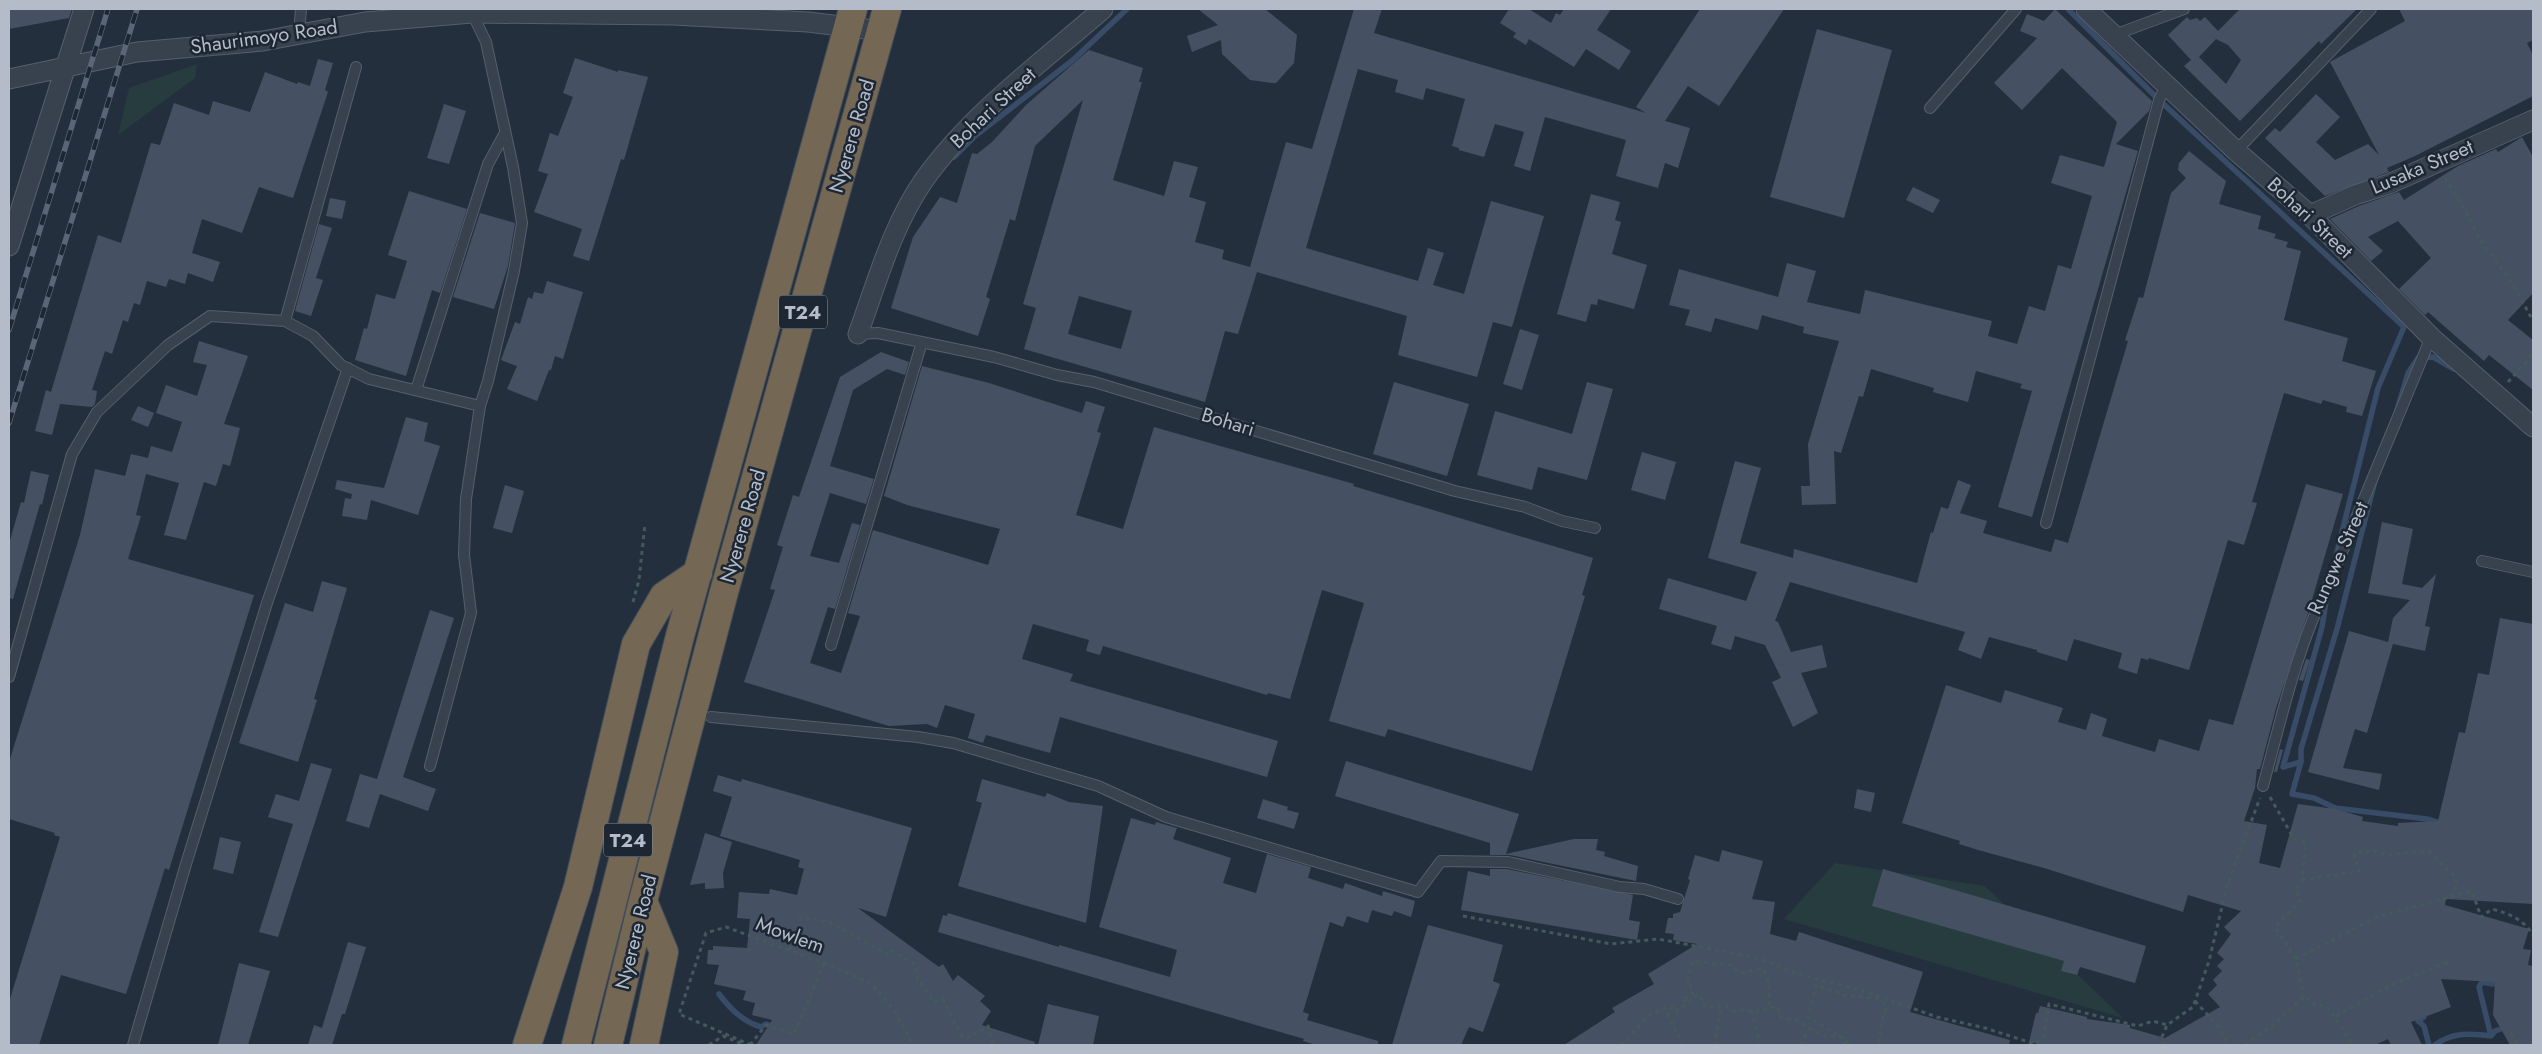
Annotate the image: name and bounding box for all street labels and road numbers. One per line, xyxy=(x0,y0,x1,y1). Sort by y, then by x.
street label: Shaurimoyo Road xyxy=(188,12,340,62)
street label: Bohari Street xyxy=(944,60,1043,155)
street label: Nyerere Road xyxy=(822,76,882,196)
street label: Lusaka Street xyxy=(2366,132,2478,202)
street label: Bohari Street xyxy=(2261,171,2360,266)
road number: T24 xyxy=(779,296,827,328)
street label: Bohari xyxy=(1198,400,1258,444)
street label: Nyerere Road xyxy=(713,466,773,586)
street label: Rungwe Street xyxy=(2300,497,2376,619)
road number: T24 xyxy=(604,824,652,856)
street label: Nyerere Road xyxy=(608,872,664,992)
street label: Mowlem xyxy=(752,909,828,961)

